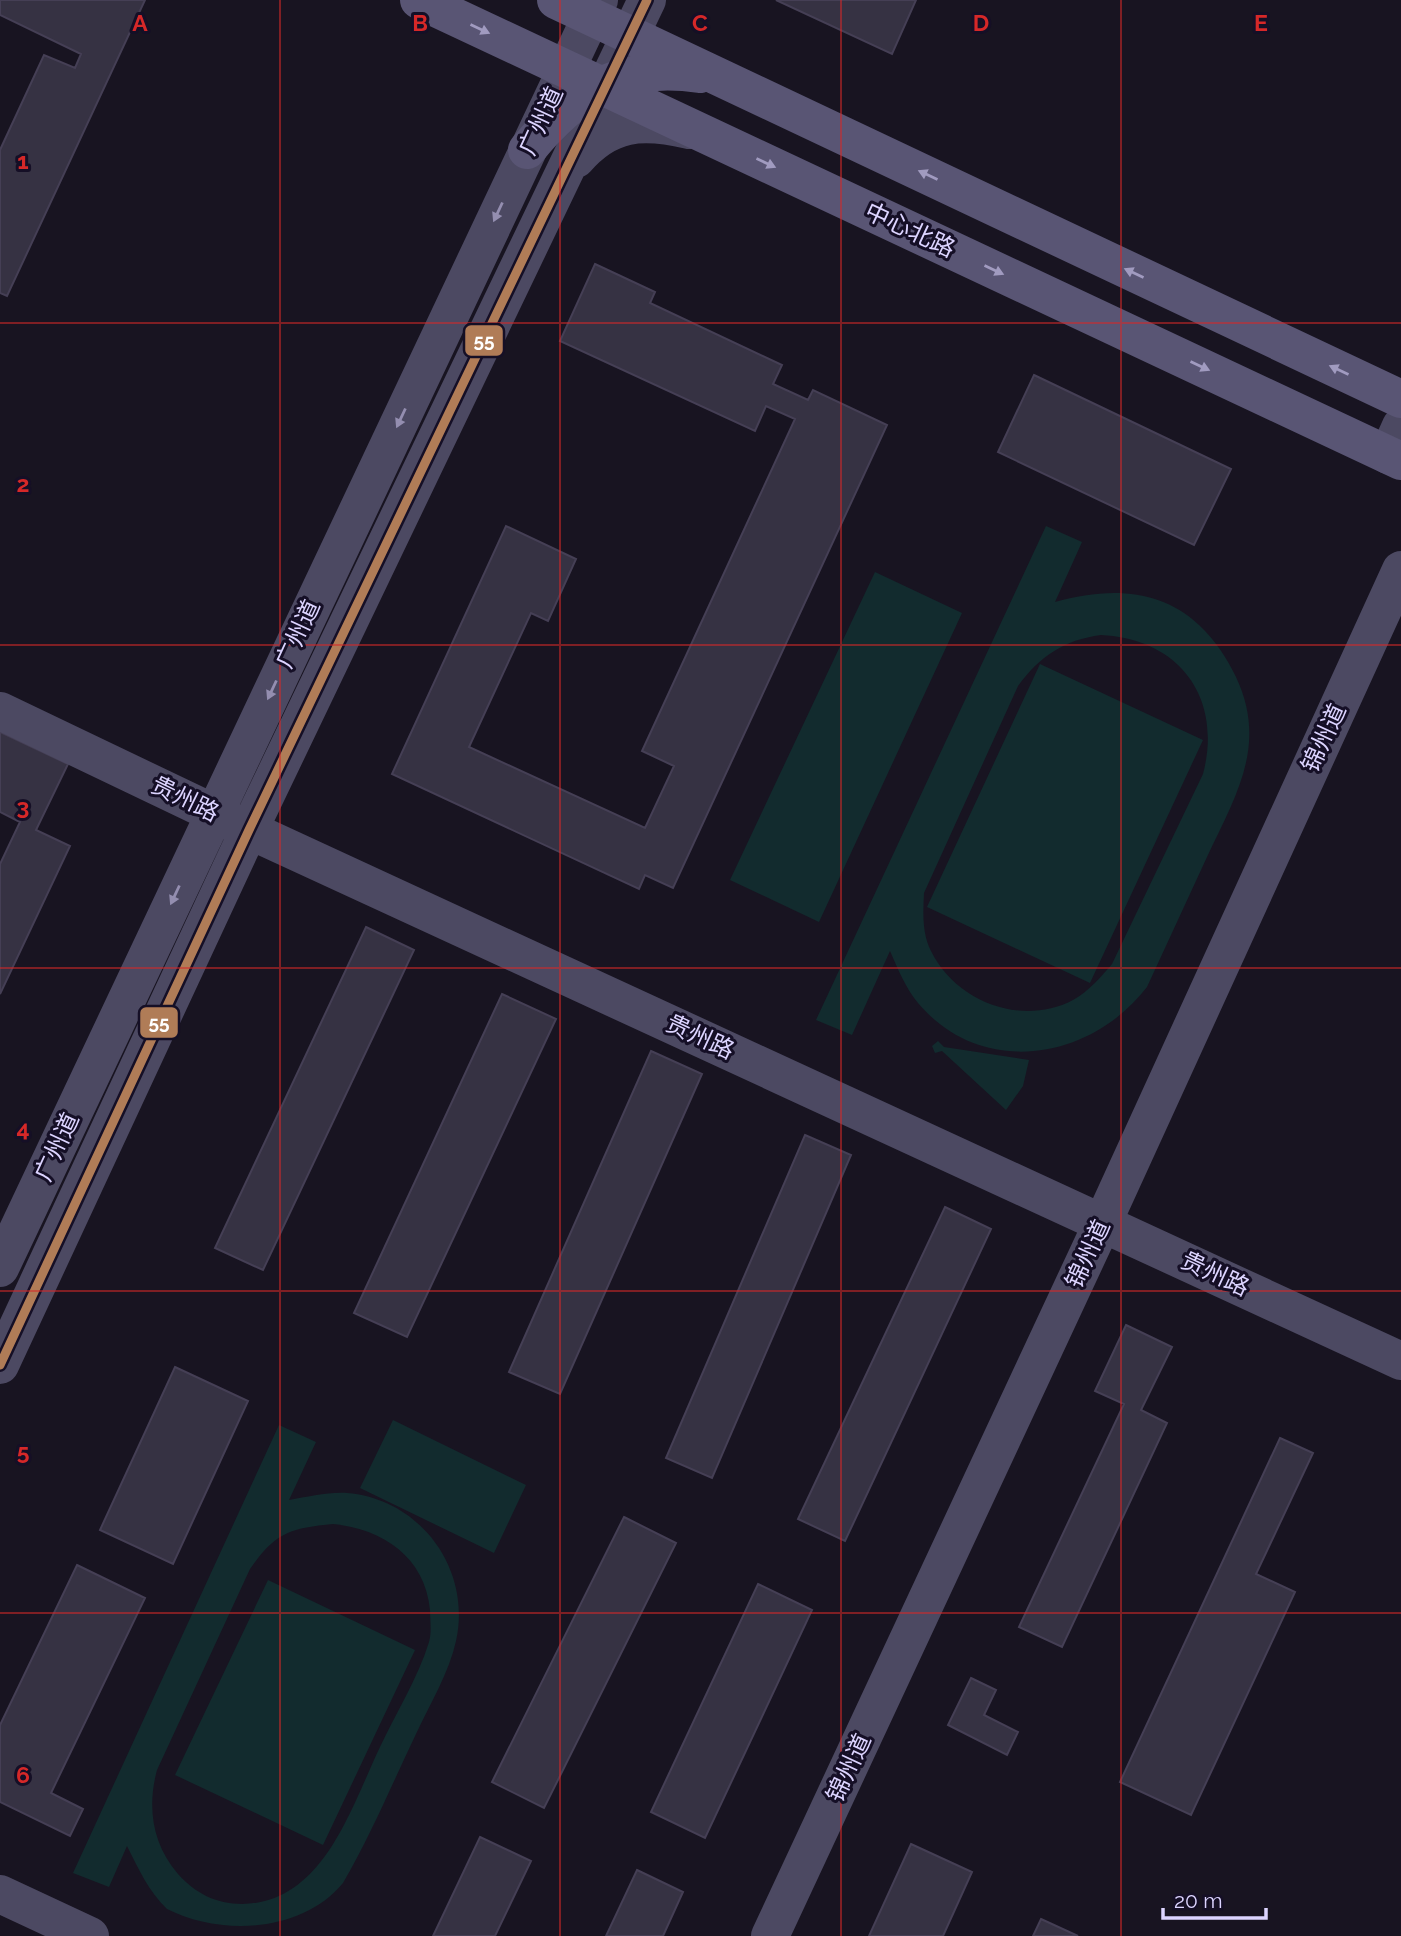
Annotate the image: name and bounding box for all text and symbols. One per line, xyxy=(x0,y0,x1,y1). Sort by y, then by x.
text: A xyxy=(132,9,148,36)
text: B xyxy=(412,9,428,36)
text: C xyxy=(692,9,708,36)
text: D xyxy=(973,9,989,36)
text: E xyxy=(1254,9,1268,36)
one-way arrow xyxy=(470,24,491,35)
street label: 广州道 xyxy=(512,82,569,160)
text: 1 xyxy=(17,147,29,174)
one-way arrow xyxy=(756,157,776,168)
one-way arrow xyxy=(918,169,938,181)
street label: 中心北路 xyxy=(861,196,960,263)
one-way arrow xyxy=(492,202,504,222)
one-way arrow xyxy=(984,264,1004,276)
one-way arrow xyxy=(1124,267,1144,278)
line badge: 55 xyxy=(464,324,504,357)
text: 55 xyxy=(473,329,495,351)
one-way arrow xyxy=(1190,361,1210,372)
one-way arrow xyxy=(1329,364,1349,376)
one-way arrow xyxy=(395,407,406,428)
text: 2 xyxy=(17,470,29,497)
street label: 广州道 xyxy=(269,595,326,673)
one-way arrow xyxy=(266,680,278,700)
street label: 锦州道 xyxy=(1295,699,1352,777)
street label: 贵州路 xyxy=(147,770,224,827)
text: 3 xyxy=(17,793,29,820)
one-way arrow xyxy=(169,885,181,905)
line badge: 55 xyxy=(139,1006,179,1039)
street label: 贵州路 xyxy=(661,1008,739,1065)
text: 55 xyxy=(148,1011,170,1033)
street label: 广州道 xyxy=(28,1108,85,1186)
text: 4 xyxy=(16,1115,30,1142)
street label: 锦州道 xyxy=(1059,1215,1116,1293)
street label: 贵州路 xyxy=(1176,1245,1254,1302)
text: 5 xyxy=(17,1438,30,1465)
street label: 锦州道 xyxy=(820,1729,877,1807)
text: 6 xyxy=(16,1761,30,1788)
scale bar xyxy=(1163,1876,1266,1920)
text: 20 m xyxy=(1174,1888,1222,1913)

